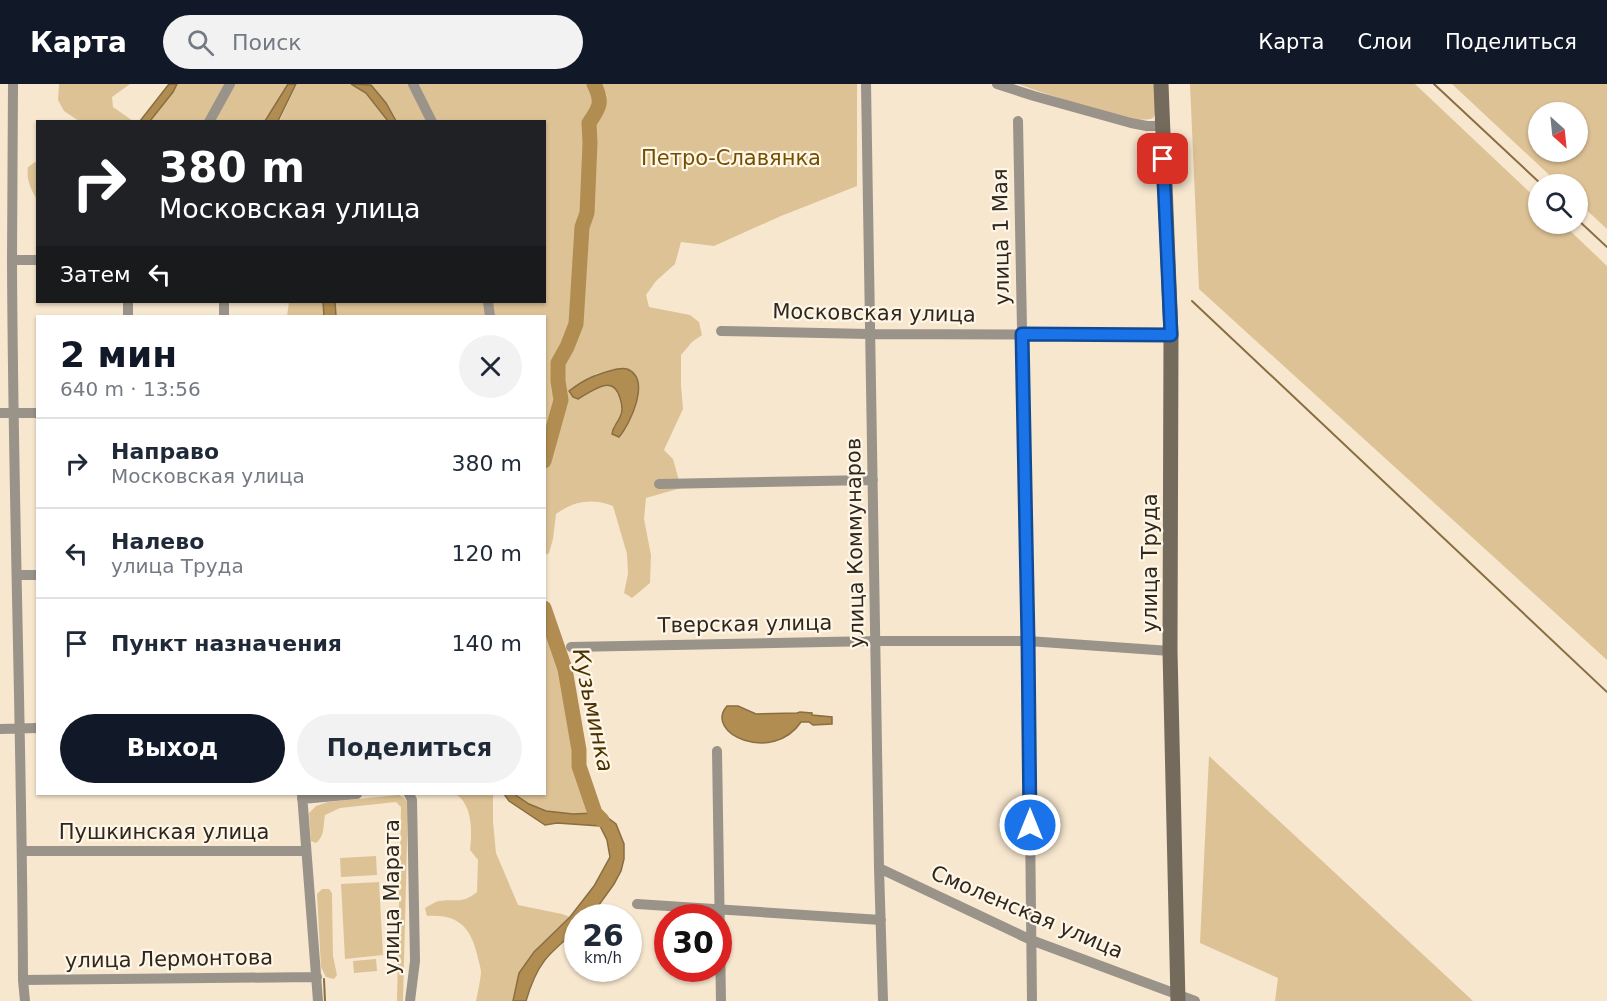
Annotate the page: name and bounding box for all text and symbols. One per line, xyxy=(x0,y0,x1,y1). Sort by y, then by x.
search box xyxy=(163,15,583,69)
text: Карта xyxy=(30,26,127,59)
icon: search xyxy=(184,26,217,59)
text: Поиск xyxy=(232,30,302,55)
text: Карта xyxy=(1258,30,1324,54)
text: Слои xyxy=(1357,30,1412,54)
text: Поделиться xyxy=(1445,30,1577,54)
north arrow xyxy=(1528,102,1588,162)
map controls xyxy=(1528,102,1588,234)
pin xyxy=(1137,133,1188,184)
icon: arrive xyxy=(1146,142,1179,175)
text: 380 m xyxy=(159,143,305,192)
icon: right xyxy=(60,144,138,222)
park label: Петро-Славянка xyxy=(641,146,821,170)
street label: улица 1 Мая xyxy=(988,168,1014,306)
button: search xyxy=(1528,174,1588,234)
text: Московская улица xyxy=(159,193,421,224)
icon: left xyxy=(143,258,176,291)
text: Затем xyxy=(60,262,131,287)
street label: Московская улица xyxy=(772,299,976,327)
text: 2 мин xyxy=(60,334,177,375)
button: close xyxy=(459,335,522,398)
text: 640 m · 13:56 xyxy=(60,377,201,401)
street label: улица Коммунаров xyxy=(841,438,869,648)
text: Направо xyxy=(111,439,219,464)
icon: right xyxy=(60,447,93,480)
text: 380 m xyxy=(452,451,522,476)
text: Московская улица xyxy=(111,464,305,488)
street label: улица Труда xyxy=(1138,493,1162,633)
text: Налево xyxy=(111,529,204,554)
icon: left xyxy=(60,537,93,570)
text: 120 m xyxy=(452,541,522,566)
text: улица Труда xyxy=(111,554,244,578)
street label: Тверская улица xyxy=(657,610,832,638)
icon: arrive xyxy=(60,627,93,660)
text: Пункт назначения xyxy=(111,631,342,656)
text: 140 m xyxy=(452,631,522,656)
water label: Кузьминка xyxy=(568,646,618,774)
button: Выход xyxy=(60,714,285,783)
button: Поделиться xyxy=(297,714,522,783)
position arrow xyxy=(998,793,1062,857)
street label: улица Марата xyxy=(380,819,404,975)
street label: Пушкинская улица xyxy=(59,820,269,844)
street label: Смоленская улица xyxy=(927,861,1127,963)
speed limit sign: 30 xyxy=(654,904,732,982)
text: 26 xyxy=(582,918,624,953)
street label: улица Лермонтова xyxy=(65,945,273,973)
text: km/h xyxy=(584,949,622,967)

